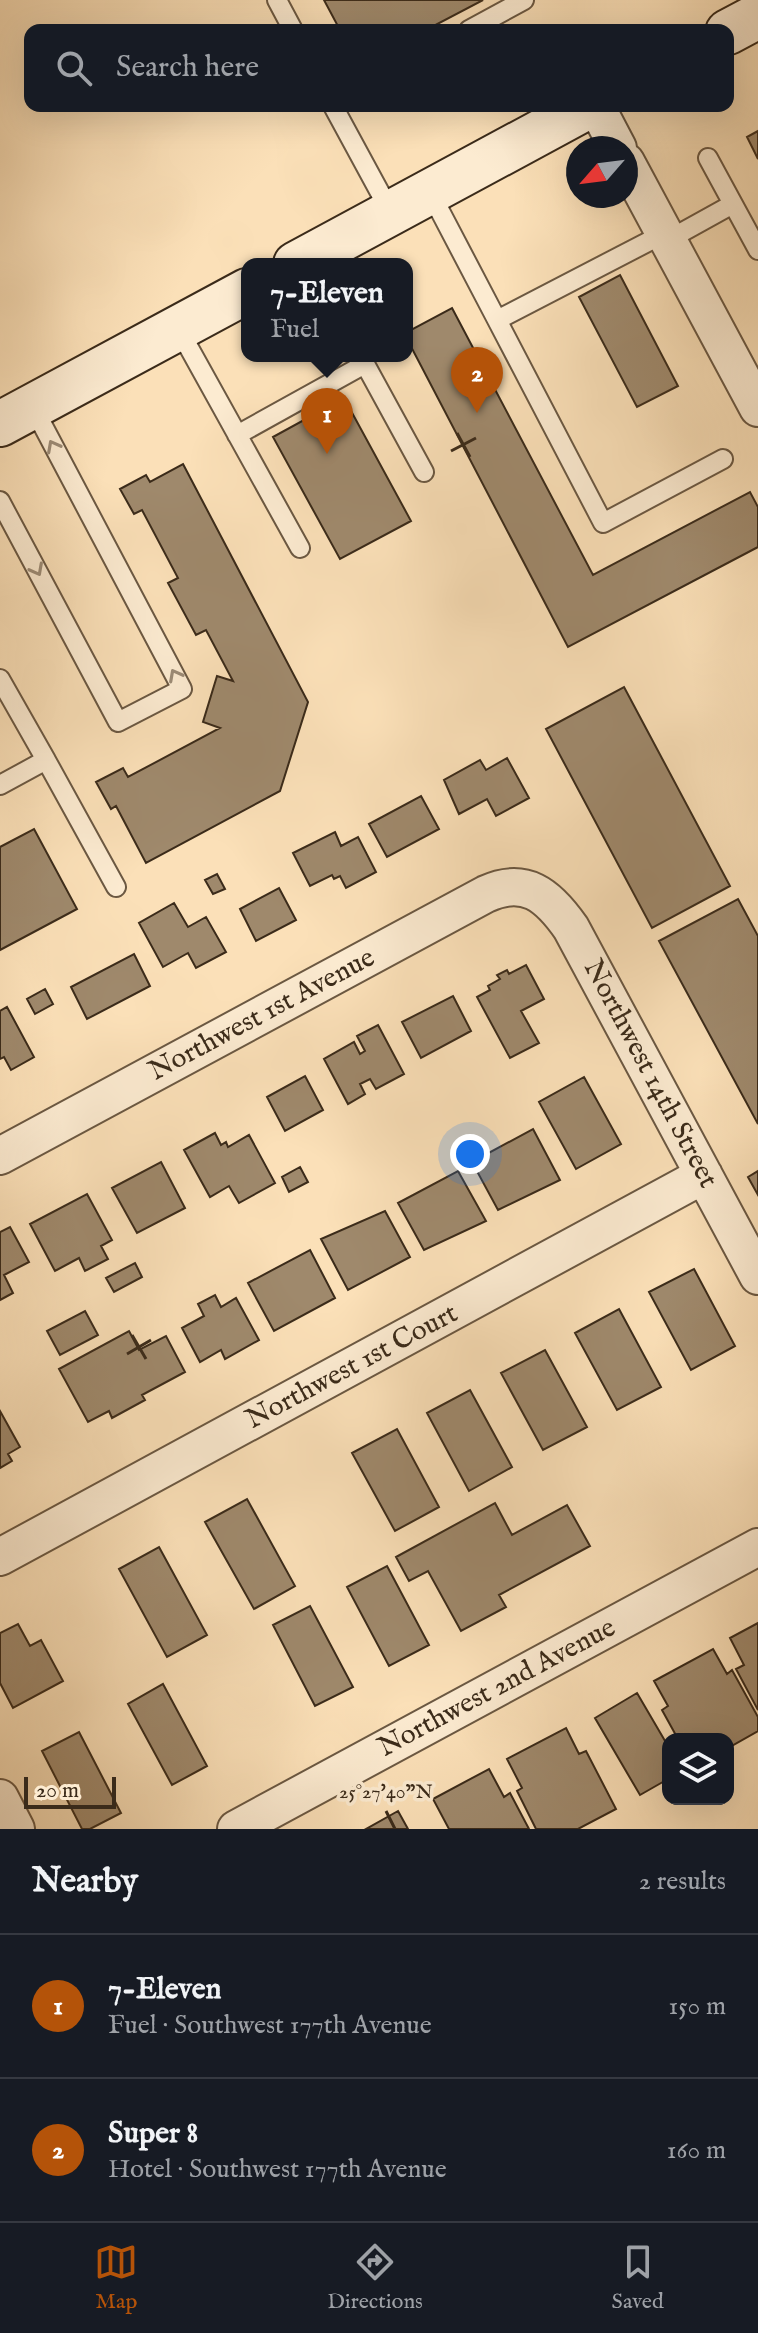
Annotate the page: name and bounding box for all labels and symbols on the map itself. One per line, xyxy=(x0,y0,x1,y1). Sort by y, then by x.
north arrow xyxy=(566,136,638,208)
pin: 2 xyxy=(451,347,503,413)
pin: 1 xyxy=(301,388,353,454)
one-way arrow xyxy=(48,439,63,454)
one-way arrow xyxy=(27,562,42,576)
one-way arrow xyxy=(169,669,184,684)
street label: Northwest 1st Avenue xyxy=(143,941,381,1089)
street label: Northwest 14th Street xyxy=(575,954,725,1195)
your location xyxy=(450,1134,490,1174)
street label: Northwest 1st Court xyxy=(240,1296,464,1438)
street label: Northwest 2nd Avenue xyxy=(372,1610,622,1765)
scale bar xyxy=(24,1773,116,1809)
text: 25°27'40"N xyxy=(339,1780,433,1805)

